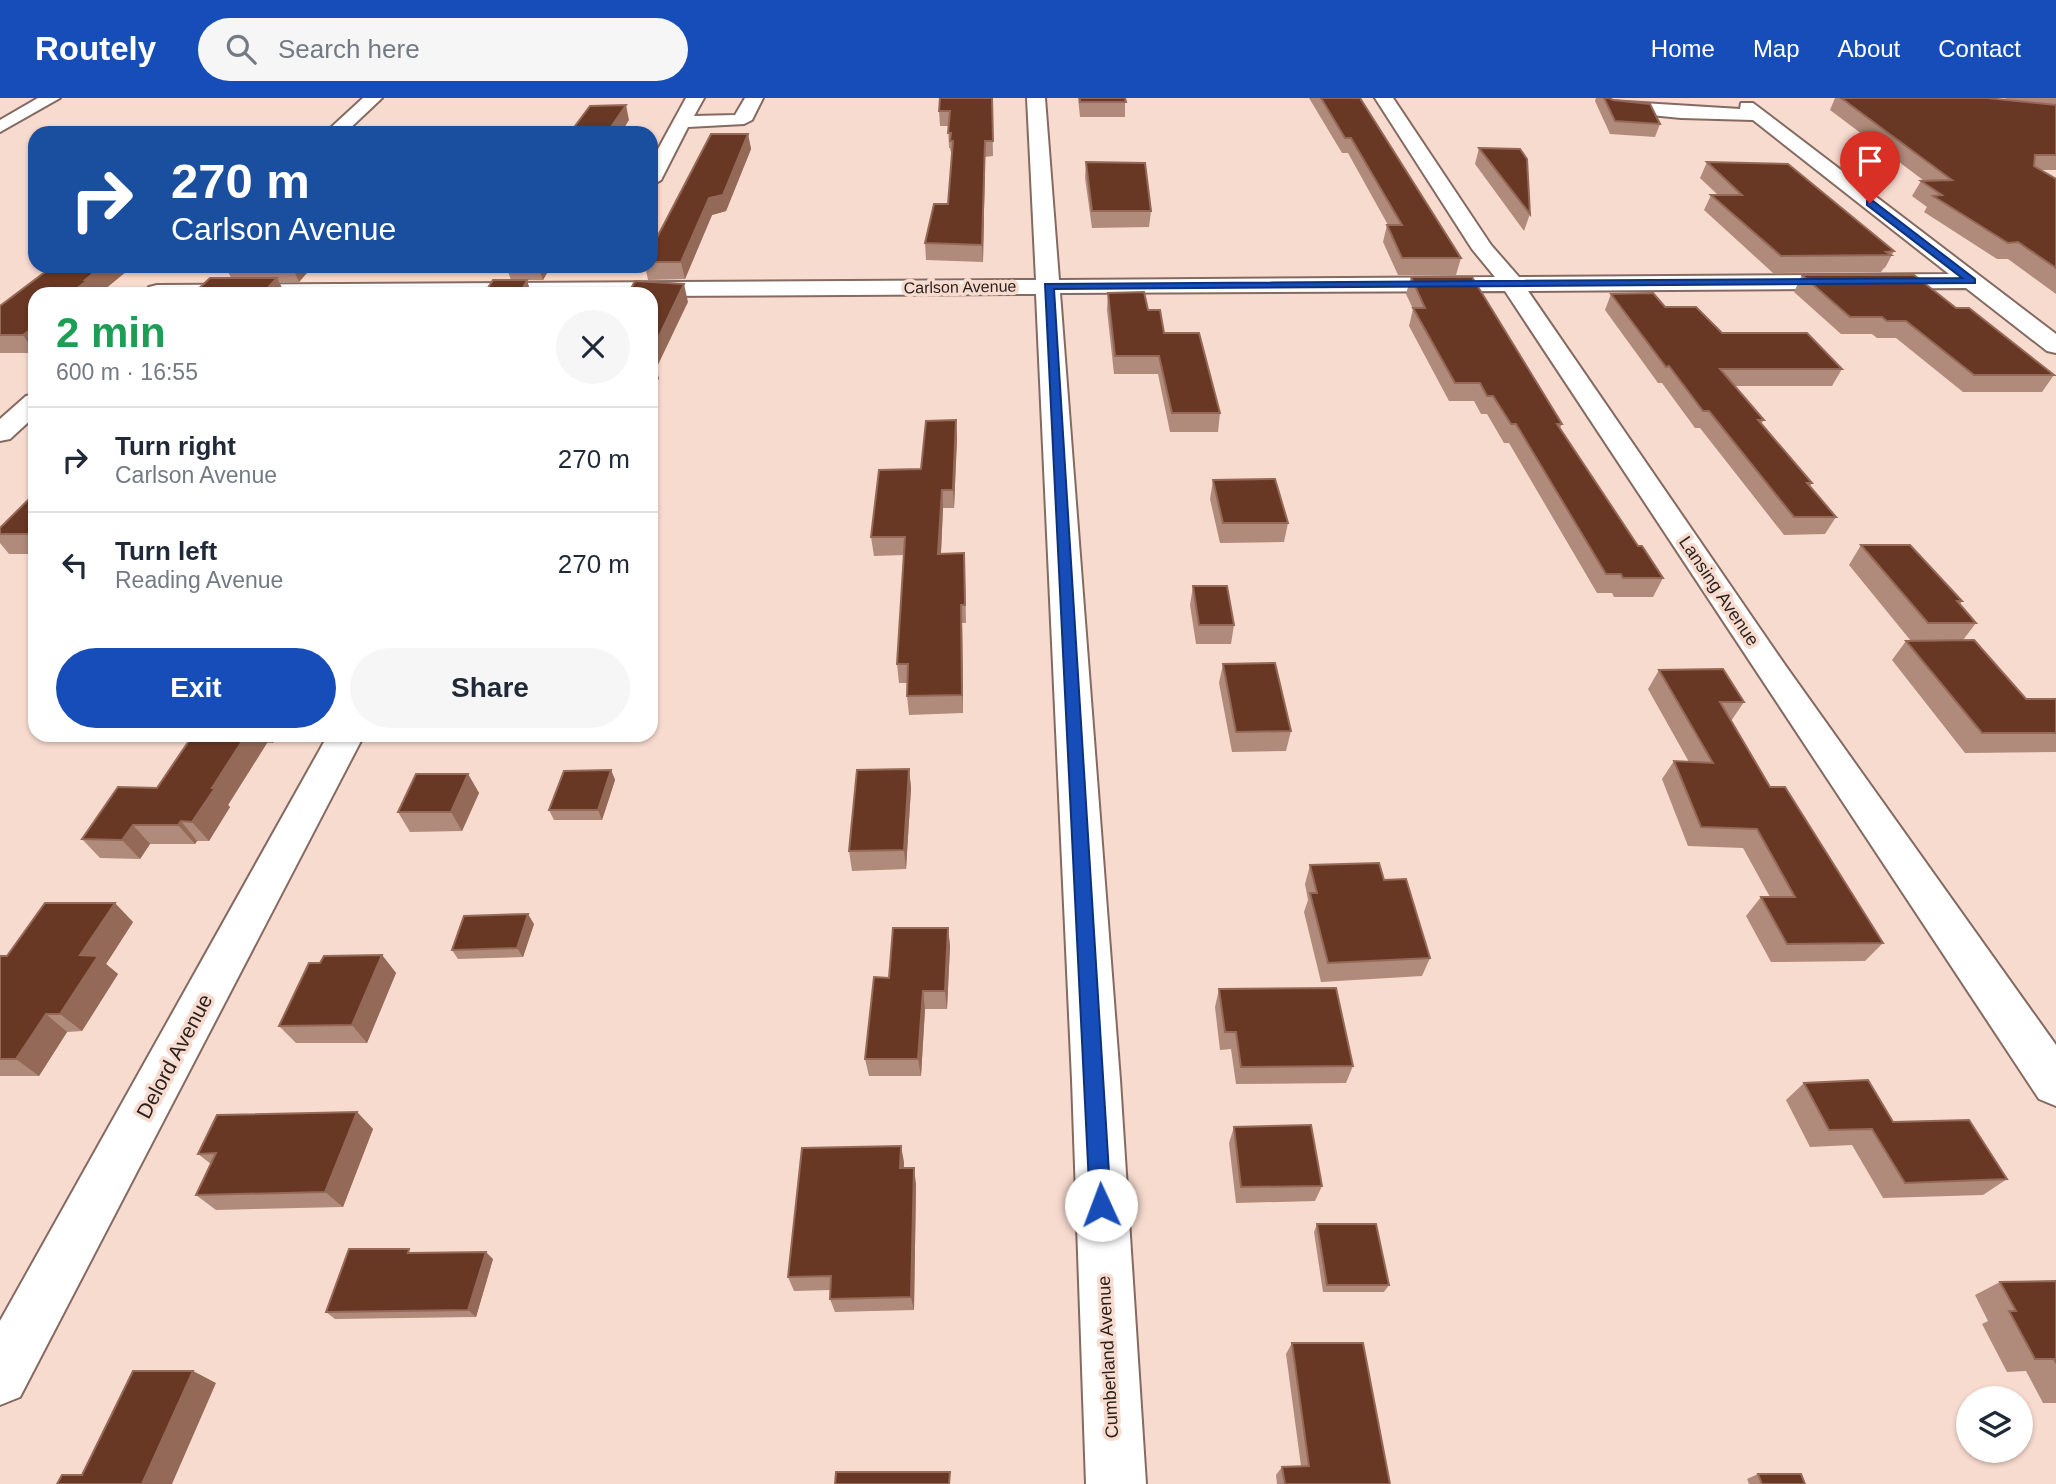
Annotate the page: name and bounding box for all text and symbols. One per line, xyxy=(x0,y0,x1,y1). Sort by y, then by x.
search box xyxy=(198,18,688,81)
text: Routely xyxy=(35,30,156,67)
icon: search xyxy=(222,30,260,68)
text: Search here xyxy=(278,34,420,64)
text: Home xyxy=(1651,35,1715,62)
text: Map xyxy=(1753,35,1800,62)
text: About xyxy=(1838,35,1900,62)
text: Contact xyxy=(1938,35,2021,62)
pin xyxy=(1840,131,1900,203)
icon: arrive xyxy=(1851,142,1889,180)
icon: right xyxy=(56,154,147,245)
text: 270 m xyxy=(171,154,310,208)
text: Carlson Avenue xyxy=(171,211,396,247)
street label: Carlson Avenue xyxy=(904,278,1017,296)
text: 2 min xyxy=(56,309,166,356)
button: close xyxy=(556,310,630,384)
text: 600 m · 16:55 xyxy=(56,359,198,385)
text: Turn right xyxy=(115,431,236,461)
icon: right xyxy=(56,441,94,479)
text: 270 m xyxy=(558,444,630,474)
text: Carlson Avenue xyxy=(115,462,277,488)
street label: Lansing Avenue xyxy=(1675,532,1763,650)
text: Turn left xyxy=(115,536,217,566)
icon: left xyxy=(56,546,94,584)
text: 270 m xyxy=(558,549,630,579)
text: Reading Avenue xyxy=(115,567,283,593)
button: Exit xyxy=(56,648,336,728)
button: Share xyxy=(350,648,630,728)
street label: Delord Avenue xyxy=(132,990,216,1122)
position arrow xyxy=(1064,1168,1138,1242)
street label: Cumberland Avenue xyxy=(1094,1275,1122,1439)
map controls xyxy=(1956,1386,2033,1463)
button: layers xyxy=(1956,1386,2033,1463)

